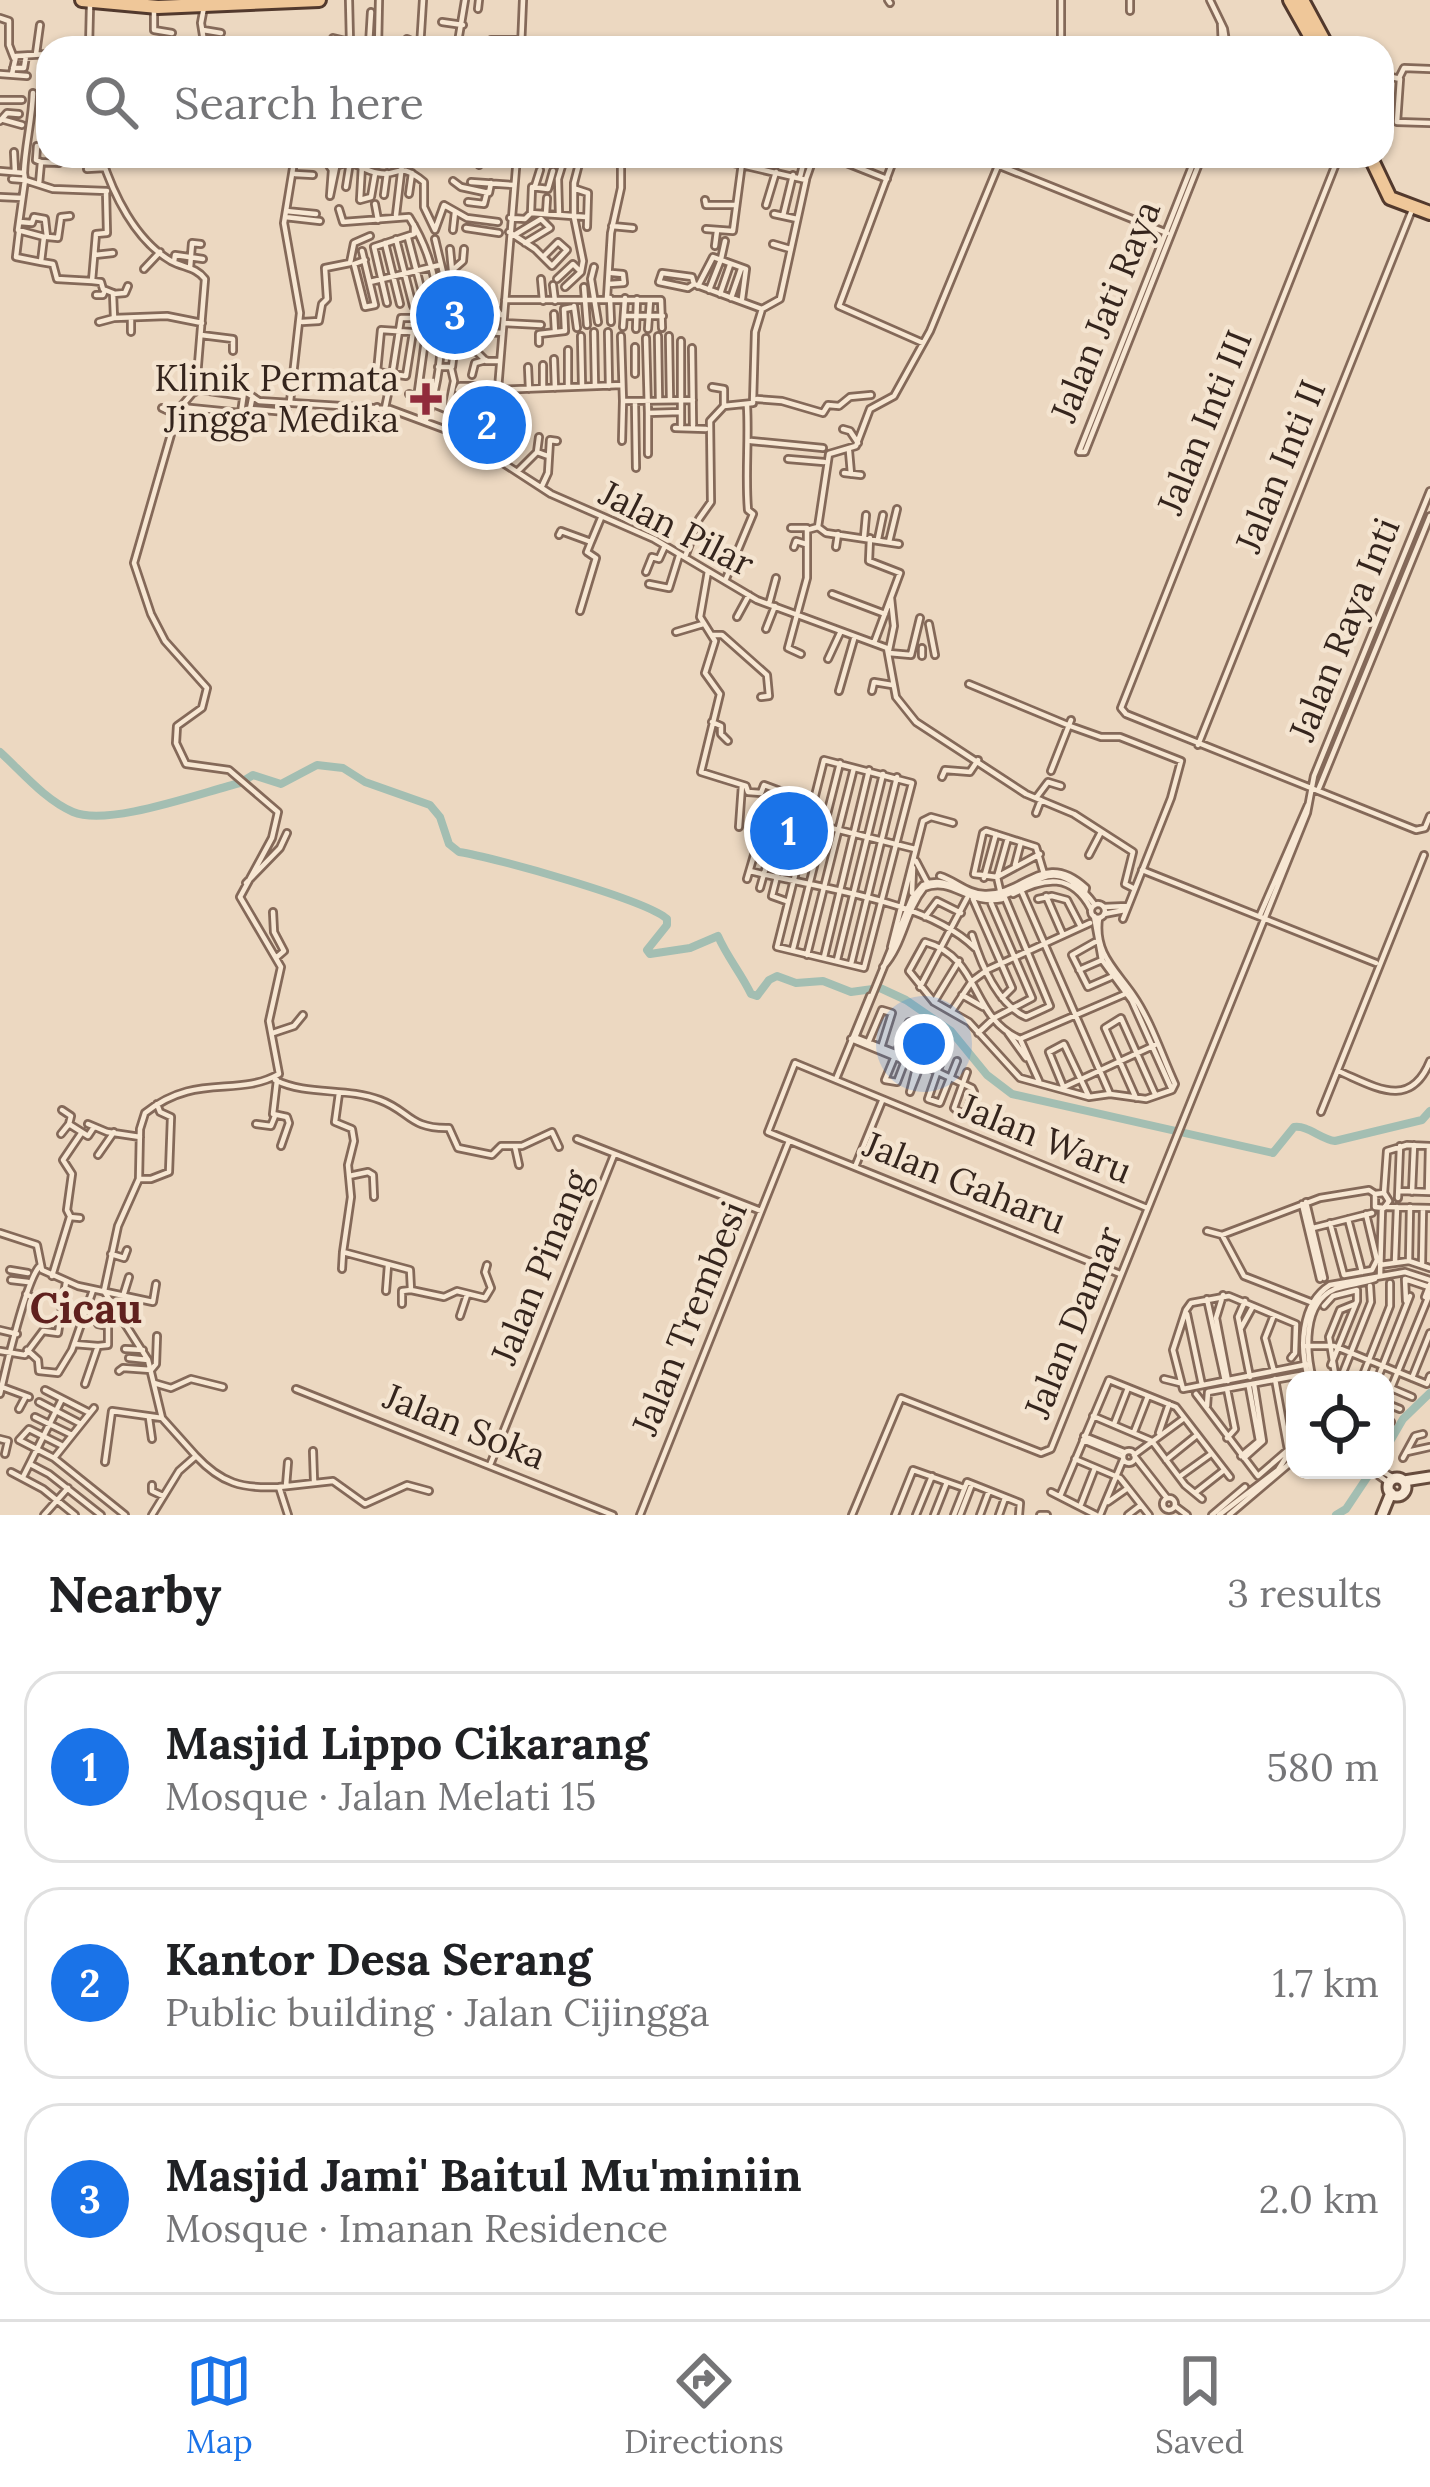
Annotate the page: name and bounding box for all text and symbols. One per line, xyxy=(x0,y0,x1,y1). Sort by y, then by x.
search box xyxy=(36,36,1394,168)
icon: search xyxy=(78,69,144,135)
text: Search here xyxy=(174,74,424,131)
street label: Jalan Jati Raya xyxy=(1039,194,1170,429)
pin: 3 xyxy=(416,270,494,360)
street label: Jalan Inti III xyxy=(1146,323,1262,522)
place label: Klinik Permata Jingga Medika xyxy=(154,355,399,442)
street label: Jalan Inti II xyxy=(1224,373,1335,560)
pin: 2 xyxy=(448,380,526,470)
marker: Klinik Permata Jingga Medika xyxy=(410,383,442,415)
street label: Jalan Pilar xyxy=(591,469,762,587)
street label: Jalan Raya Inti xyxy=(1278,511,1410,748)
pin: 1 xyxy=(750,786,828,876)
your location xyxy=(894,1014,954,1074)
street label: Jalan Waru xyxy=(952,1082,1139,1193)
street label: Jalan Gaharu xyxy=(856,1120,1073,1243)
street label: Jalan Pinang xyxy=(480,1162,600,1372)
street label: Jalan Trembesi xyxy=(621,1194,757,1442)
street label: Jalan Damar xyxy=(1013,1219,1132,1426)
district label: Cicau xyxy=(30,1281,142,1335)
map controls xyxy=(1286,1371,1394,1479)
button: locate xyxy=(1286,1371,1394,1479)
street label: Jalan Soka xyxy=(376,1372,553,1479)
text: Nearby xyxy=(48,1561,221,1626)
text: 3 results xyxy=(1227,1568,1382,1618)
text: Masjid Lippo Cikarang xyxy=(165,1714,649,1771)
text: 1 xyxy=(82,1742,98,1792)
text: 580 m xyxy=(1266,1742,1379,1792)
text: Mosque · Jalan Melati 15 xyxy=(165,1771,596,1821)
text: Kantor Desa Serang xyxy=(165,1930,592,1987)
text: 2 xyxy=(80,1958,100,2008)
text: 1.7 km xyxy=(1272,1958,1379,2008)
text: Public building · Jalan Cijingga xyxy=(165,1987,710,2037)
text: Masjid Jami' Baitul Mu'miniin xyxy=(165,2146,802,2203)
text: 3 xyxy=(79,2174,101,2224)
text: 2.0 km xyxy=(1259,2174,1379,2224)
text: Mosque · Imanan Residence xyxy=(165,2203,668,2253)
tab: Map xyxy=(186,2348,253,2462)
tab: Directions xyxy=(624,2348,784,2462)
tab: Saved xyxy=(1155,2348,1244,2462)

